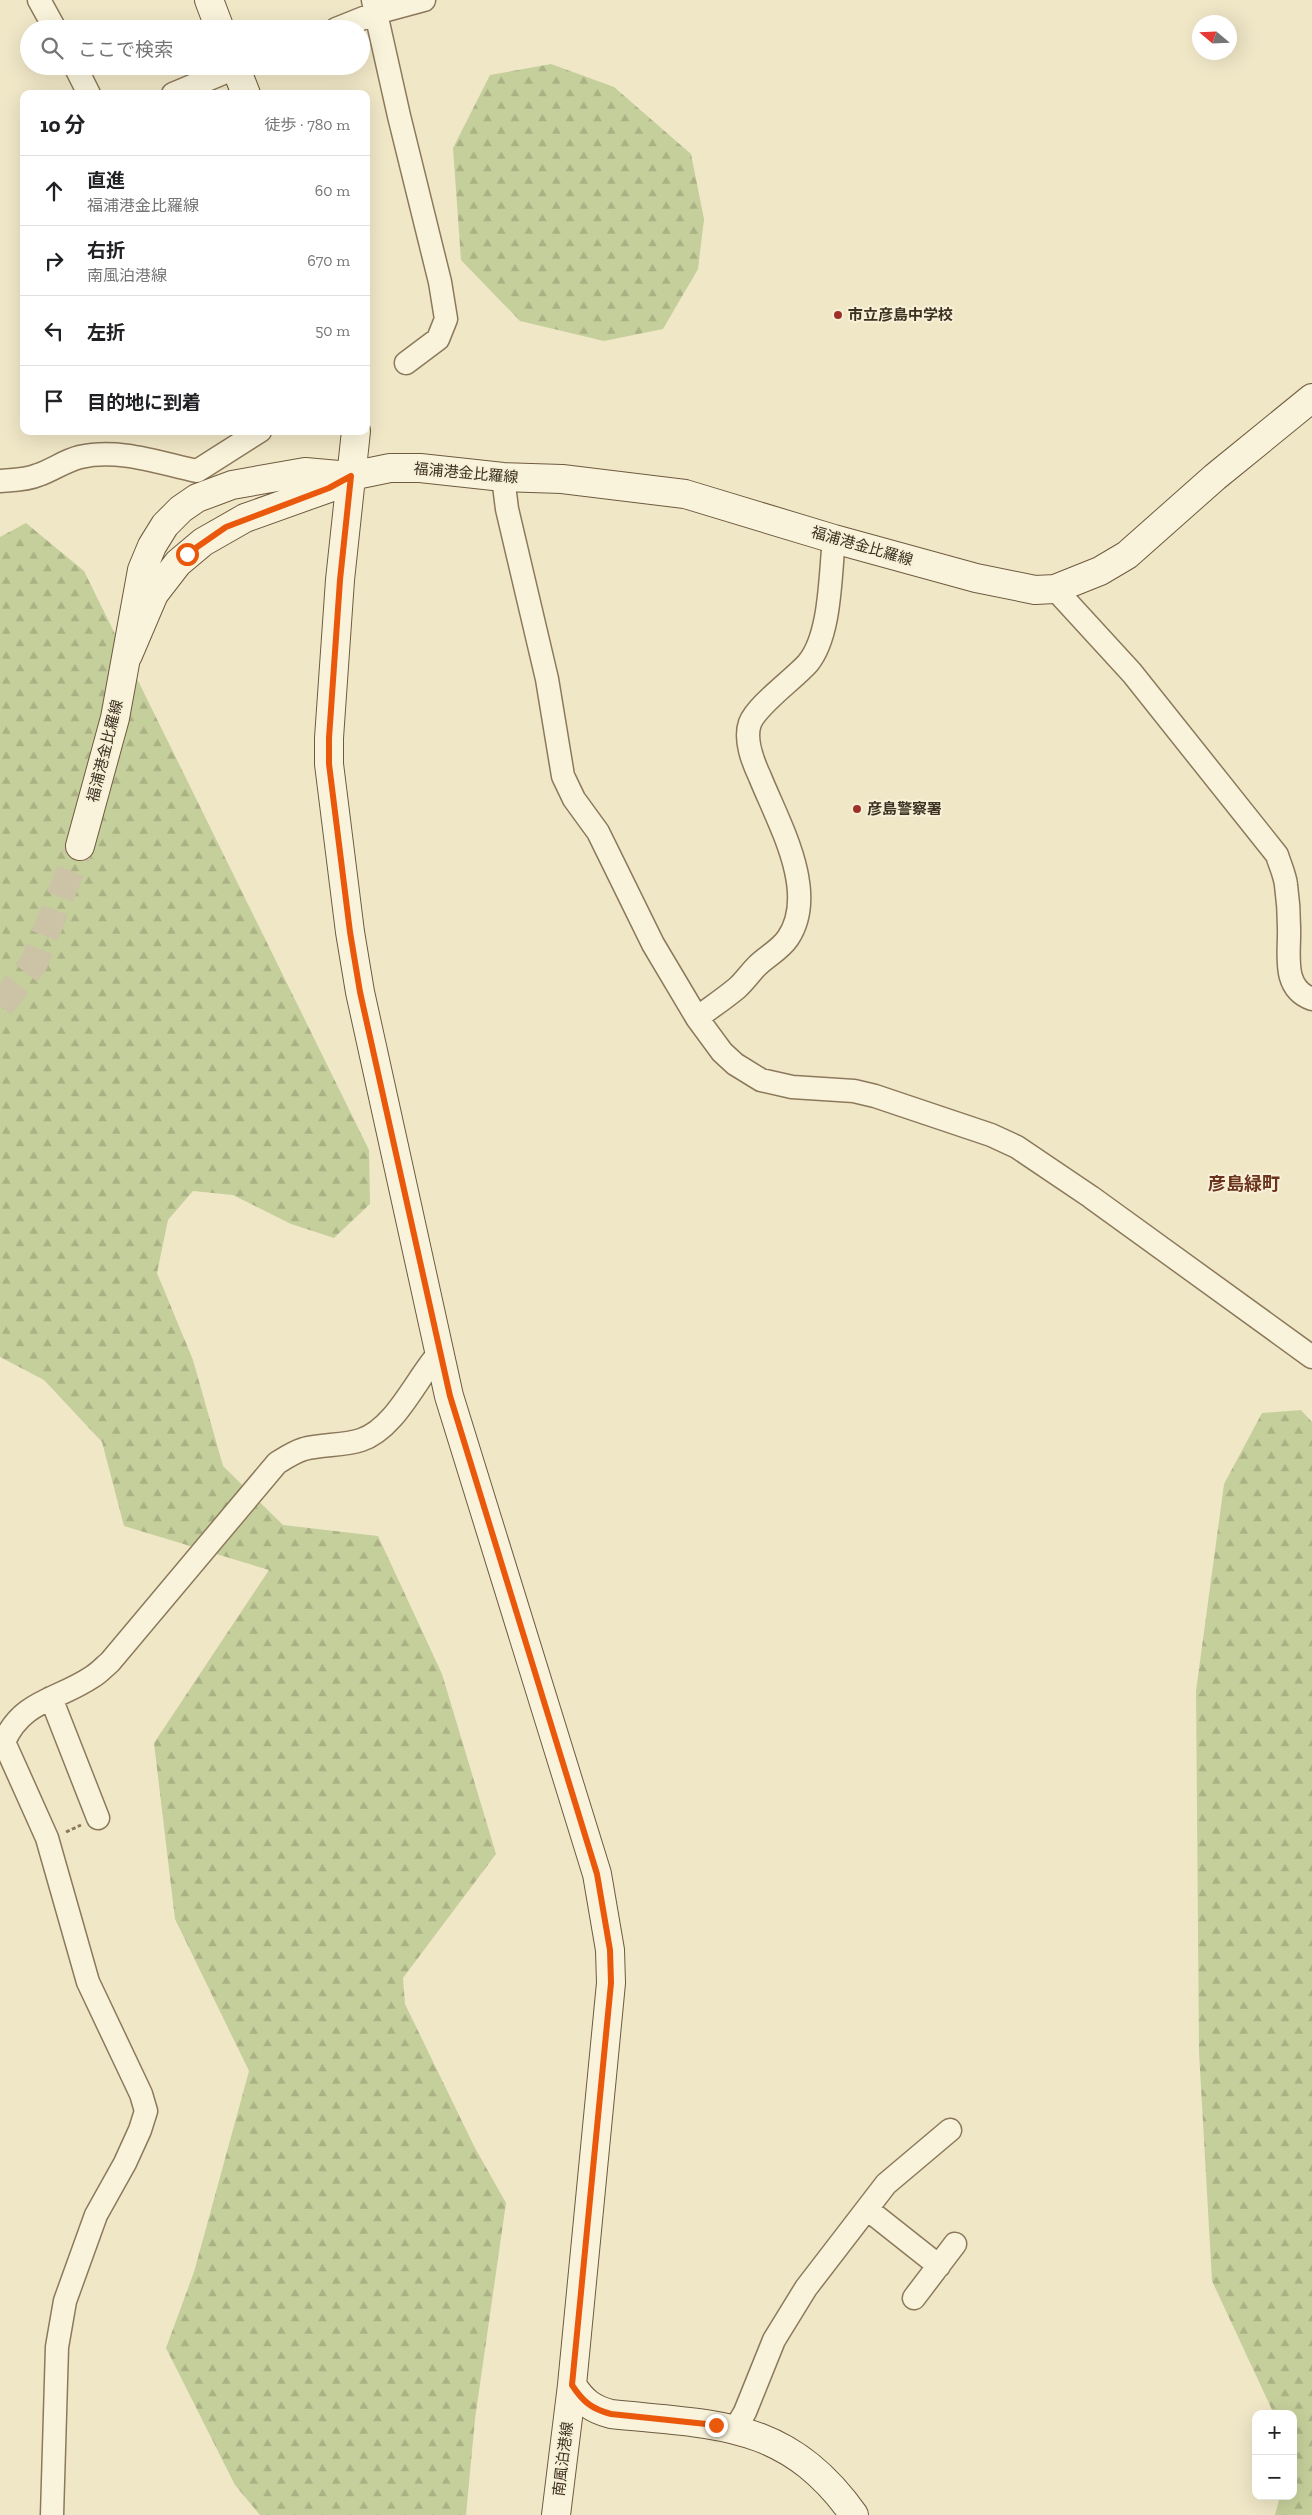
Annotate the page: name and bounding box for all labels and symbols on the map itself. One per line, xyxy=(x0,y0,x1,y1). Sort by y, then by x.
north arrow xyxy=(1192,15,1237,60)
place label: 市立彦島中学校 xyxy=(848,306,953,324)
marker: 市立彦島中学校 xyxy=(832,309,844,321)
street label: 福浦港金比羅線 xyxy=(413,459,519,487)
street label: 福浦港金比羅線 xyxy=(809,523,915,569)
route start xyxy=(176,543,199,566)
street label: 福浦港金比羅線 xyxy=(84,698,126,804)
place label: 彦島警察署 xyxy=(867,800,942,818)
marker: 彦島警察署 xyxy=(851,803,863,815)
district label: 彦島緑町 xyxy=(1208,1173,1280,1195)
route end xyxy=(705,2414,728,2437)
street label: 南風泊港線 xyxy=(549,2421,577,2497)

